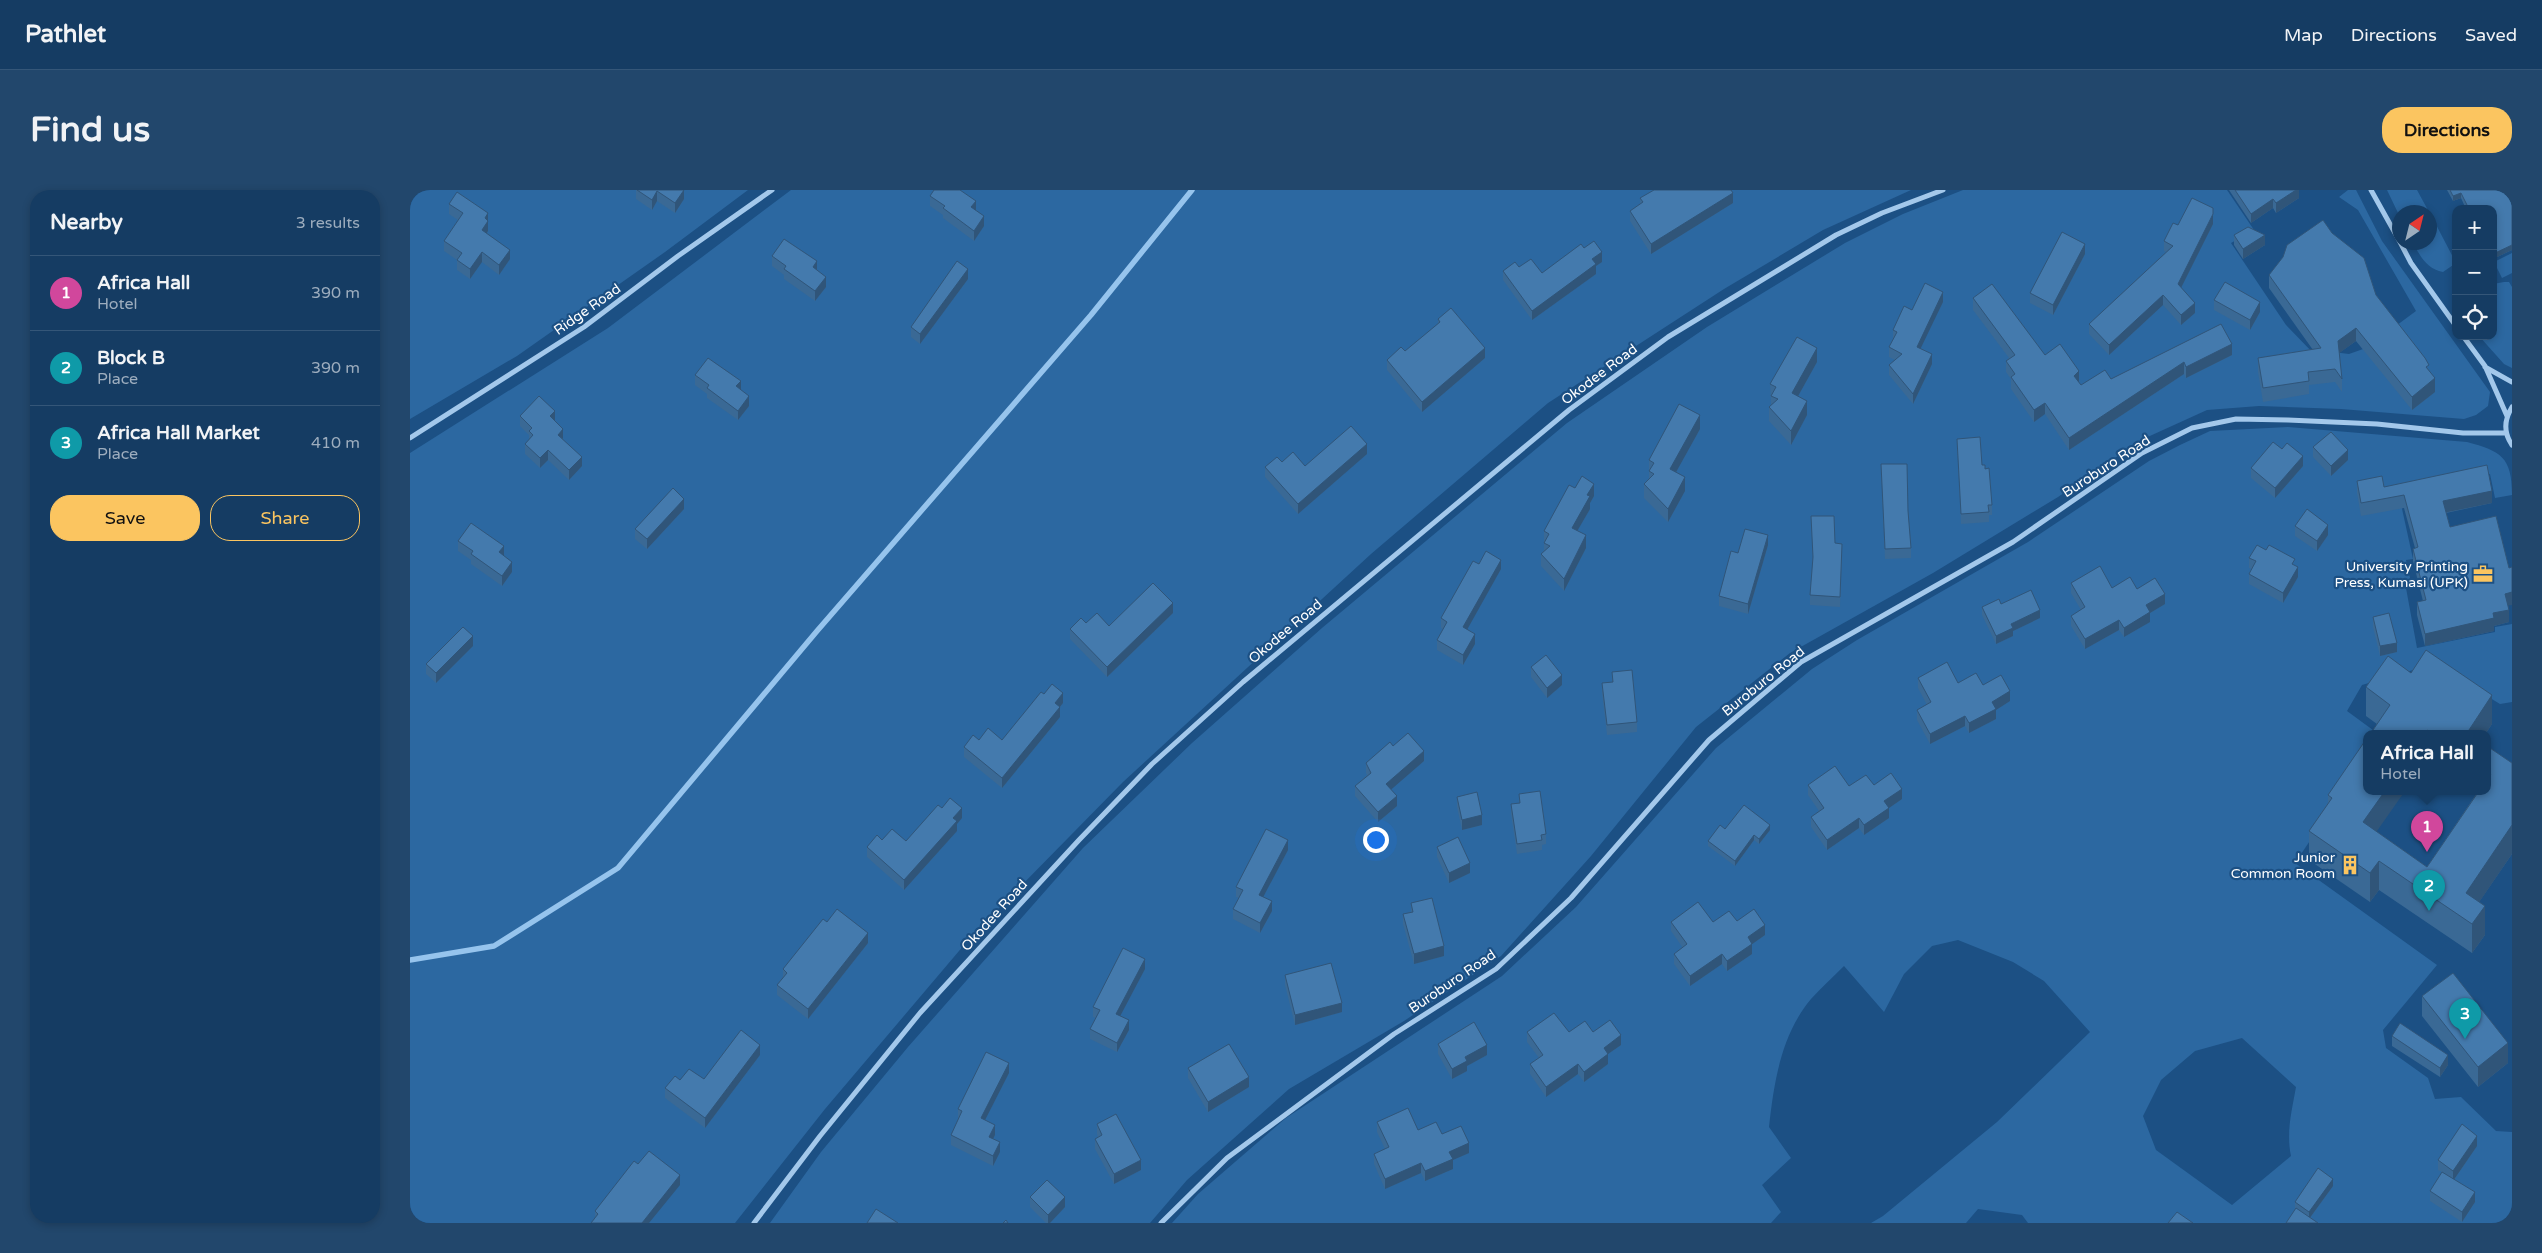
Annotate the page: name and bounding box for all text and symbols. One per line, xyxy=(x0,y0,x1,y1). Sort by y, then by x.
text: Pathlet xyxy=(25,20,106,49)
text: Map xyxy=(2284,24,2323,46)
text: Directions xyxy=(2351,24,2437,46)
text: Saved xyxy=(2465,24,2517,46)
button: Directions xyxy=(2382,107,2512,153)
text: Find us xyxy=(30,109,150,151)
north arrow xyxy=(2392,205,2437,250)
map controls xyxy=(2452,205,2497,340)
button: + xyxy=(2452,205,2497,250)
text: Nearby xyxy=(50,210,123,235)
text: 3 results xyxy=(296,213,360,233)
button: − xyxy=(2452,250,2497,295)
text: Africa Hall xyxy=(97,272,190,294)
street label: Ridge Road xyxy=(551,280,624,339)
text: 1 xyxy=(61,283,71,303)
text: 390 m xyxy=(311,283,360,303)
text: Hotel xyxy=(97,294,138,314)
button: locate xyxy=(2452,295,2497,340)
street label: Okodee Road xyxy=(1558,340,1641,408)
text: Block B xyxy=(97,347,165,369)
text: 2 xyxy=(61,358,71,378)
text: 390 m xyxy=(311,358,360,378)
text: Place xyxy=(97,369,138,389)
text: Africa Hall Market xyxy=(97,422,260,444)
street label: Buroburo Road xyxy=(2059,432,2154,501)
text: 3 xyxy=(61,433,71,453)
text: 410 m xyxy=(311,433,360,453)
text: Place xyxy=(97,444,138,464)
button: Save xyxy=(50,495,200,541)
button: Share xyxy=(210,495,360,541)
place label: University Printing Press, Kumasi (UPK) xyxy=(2334,558,2468,591)
office icon: University Printing Press, Kumasi (UPK) xyxy=(2472,563,2494,585)
street label: Okodee Road xyxy=(1245,596,1326,667)
street label: Buroburo Road xyxy=(1718,643,1808,720)
popup xyxy=(2363,730,2491,795)
text: Africa Hall xyxy=(2380,742,2474,764)
text: Hotel xyxy=(2380,764,2421,784)
pin: 1 xyxy=(2411,811,2443,852)
your location xyxy=(1363,827,1389,853)
place label: Junior Common Room xyxy=(2231,849,2336,882)
building icon: Junior Common Room xyxy=(2339,854,2361,876)
pin: 2 xyxy=(2413,870,2445,911)
street label: Okodee Road xyxy=(958,876,1031,955)
street label: Buroburo Road xyxy=(1405,946,1499,1017)
pin: 3 xyxy=(2449,998,2481,1039)

